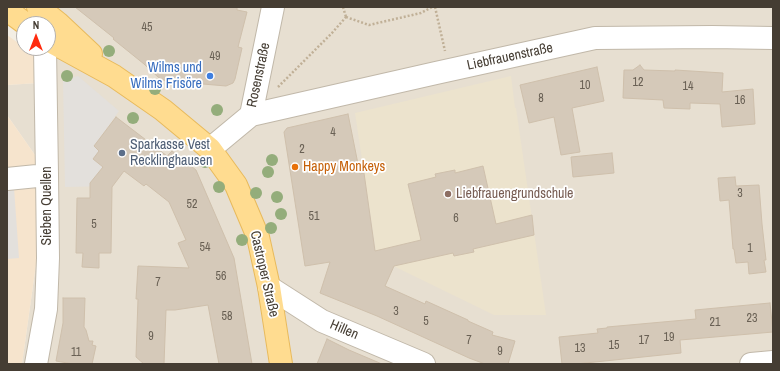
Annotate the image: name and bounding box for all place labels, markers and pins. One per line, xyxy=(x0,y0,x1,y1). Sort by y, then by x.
place label: Wilms und Wilms Frisöre xyxy=(131,60,202,92)
marker: Wilms und Wilms Frisöre xyxy=(205,71,215,81)
place label: Sparkasse Vest Recklinghausen xyxy=(130,137,212,170)
marker: Sparkasse Vest Recklinghausen xyxy=(117,148,127,158)
place label: Happy Monkeys xyxy=(303,159,385,175)
marker: Happy Monkeys xyxy=(290,162,300,172)
place label: Liebfrauengrundschule xyxy=(456,186,573,202)
marker: Liebfrauengrundschule xyxy=(443,189,453,199)

